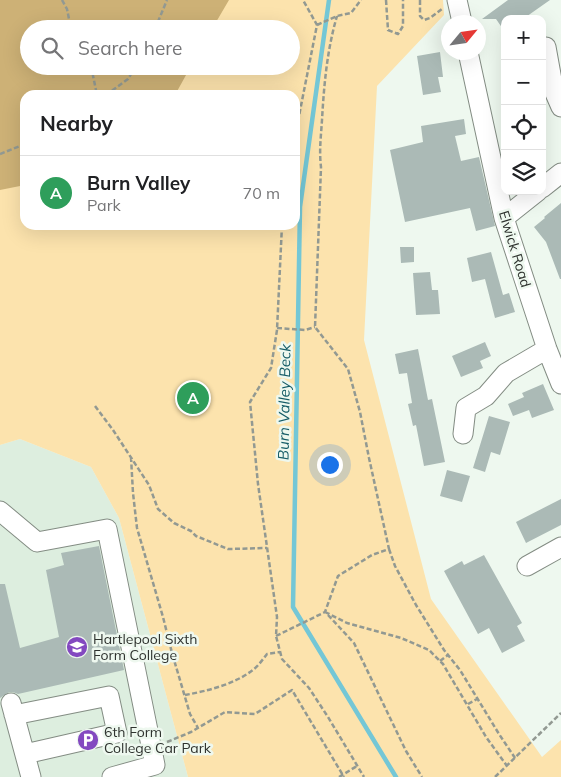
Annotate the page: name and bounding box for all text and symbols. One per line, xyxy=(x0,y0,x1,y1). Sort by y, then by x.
north arrow xyxy=(441,15,486,60)
map controls xyxy=(501,15,546,195)
button: + xyxy=(501,15,546,60)
search box xyxy=(20,20,300,75)
icon: search xyxy=(38,34,66,62)
text: Search here xyxy=(78,36,182,60)
button: − xyxy=(501,60,546,105)
button: locate xyxy=(501,105,546,150)
text: Nearby xyxy=(40,110,113,136)
button: layers xyxy=(501,150,546,195)
text: Burn Valley xyxy=(87,171,190,195)
text: A xyxy=(50,183,62,203)
text: 70 m xyxy=(243,183,280,203)
text: Park xyxy=(87,195,121,215)
street label: Elwick Road xyxy=(495,209,535,289)
water label: Burn Valley Beck xyxy=(273,342,295,460)
pin: A xyxy=(177,379,209,417)
your location xyxy=(317,452,343,478)
place label: Hartlepool Sixth Form College xyxy=(93,630,197,664)
school or university icon: Hartlepool Sixth Form College xyxy=(65,635,89,659)
place label: 6th Form College Car Park xyxy=(104,723,212,757)
parking icon: 6th Form College Car Park xyxy=(76,728,100,752)

